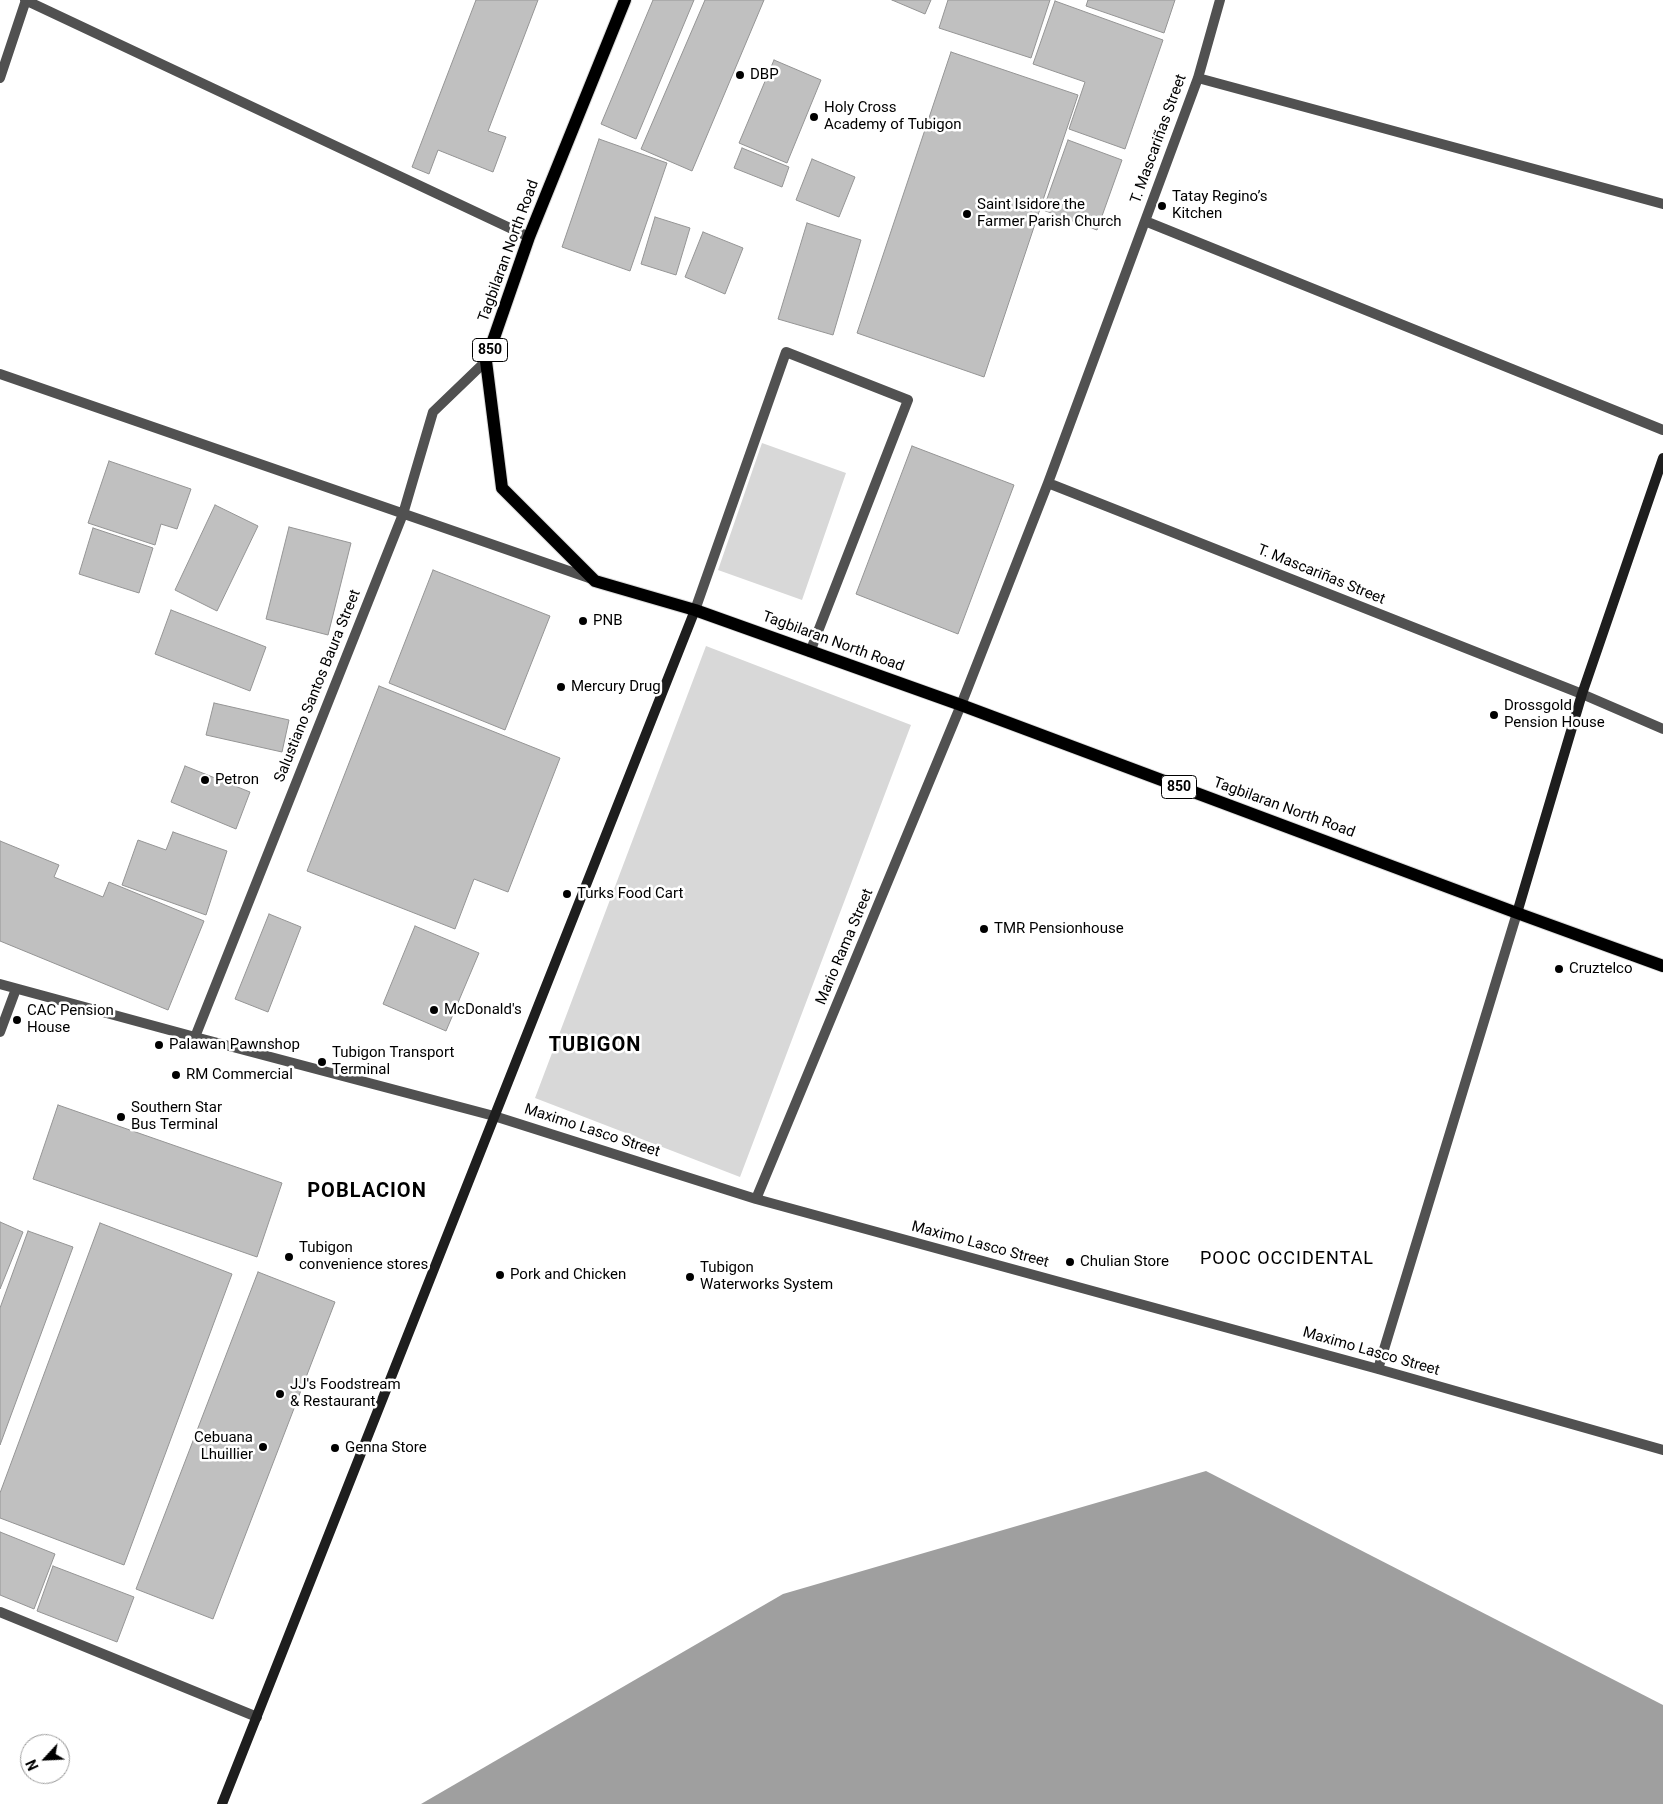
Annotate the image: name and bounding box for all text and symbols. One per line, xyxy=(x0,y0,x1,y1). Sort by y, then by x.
place label: DBP xyxy=(750,66,779,84)
marker: DBP xyxy=(734,69,746,81)
street label: T. Mascariñas Street xyxy=(1127,72,1191,206)
place label: Holy Cross Academy of Tubigon xyxy=(824,99,962,134)
marker: Holy Cross Academy of Tubigon xyxy=(808,111,820,123)
street label: Tagbilaran North Road xyxy=(475,178,543,324)
place label: Tatay Regino’s Kitchen xyxy=(1172,188,1268,223)
place label: Saint Isidore the Farmer Parish Church xyxy=(977,196,1122,231)
marker: Tatay Regino’s Kitchen xyxy=(1156,200,1168,212)
marker: Saint Isidore the Farmer Parish Church xyxy=(961,208,973,220)
road number: 850 xyxy=(472,338,508,362)
street label: T. Mascariñas Street xyxy=(1254,541,1388,609)
street label: Salustiano Santos Baura Street xyxy=(271,587,365,785)
street label: Tagbilaran North Road xyxy=(760,608,906,676)
place label: PNB xyxy=(593,612,623,630)
marker: PNB xyxy=(577,615,589,627)
place label: Mercury Drug xyxy=(571,678,661,696)
marker: Mercury Drug xyxy=(555,681,567,693)
place label: Drossgold Pension House xyxy=(1504,697,1605,732)
marker: Drossgold Pension House xyxy=(1488,709,1500,721)
place label: Petron xyxy=(215,771,259,789)
marker: Petron xyxy=(199,774,211,786)
street label: Tagbilaran North Road xyxy=(1211,774,1357,842)
road number: 850 xyxy=(1162,776,1196,799)
place label: Turks Food Cart xyxy=(577,885,683,903)
street label: Mario Rama Street xyxy=(812,886,878,1008)
marker: Turks Food Cart xyxy=(561,888,573,900)
place label: TMR Pensionhouse xyxy=(994,920,1124,938)
marker: TMR Pensionhouse xyxy=(978,923,990,935)
place label: Cruztelco xyxy=(1569,960,1632,978)
marker: Cruztelco xyxy=(1553,963,1565,975)
place label: McDonald's xyxy=(444,1001,522,1019)
place label: CAC Pension House xyxy=(27,1002,114,1037)
marker: McDonald's xyxy=(428,1004,440,1016)
marker: CAC Pension House xyxy=(11,1014,23,1026)
district label: TUBIGON xyxy=(548,1034,642,1058)
place label: Palawan Pawnshop xyxy=(169,1036,300,1054)
marker: Palawan Pawnshop xyxy=(153,1039,165,1051)
place label: Tubigon Transport Terminal xyxy=(332,1044,454,1079)
marker: Tubigon Transport Terminal xyxy=(316,1056,328,1068)
place label: RM Commercial xyxy=(186,1066,293,1084)
marker: RM Commercial xyxy=(170,1069,182,1081)
place label: Southern Star Bus Terminal xyxy=(131,1099,222,1134)
street label: Maximo Lasco Street xyxy=(522,1101,662,1161)
marker: Southern Star Bus Terminal xyxy=(115,1111,127,1123)
district label: POBLACION xyxy=(306,1180,428,1204)
street label: Maximo Lasco Street xyxy=(909,1218,1051,1272)
place label: Tubigon convenience stores xyxy=(299,1239,428,1274)
district label: POOC OCCIDENTAL xyxy=(1198,1248,1376,1270)
marker: Tubigon convenience stores xyxy=(283,1251,295,1263)
place label: Chulian Store xyxy=(1080,1253,1169,1271)
marker: Chulian Store xyxy=(1064,1256,1076,1268)
place label: Tubigon Waterworks System xyxy=(700,1259,833,1294)
place label: Pork and Chicken xyxy=(510,1266,626,1284)
marker: Pork and Chicken xyxy=(494,1269,506,1281)
marker: Tubigon Waterworks System xyxy=(684,1271,696,1283)
street label: Maximo Lasco Street xyxy=(1301,1324,1441,1380)
place label: JJ's Foodstream & Restaurant xyxy=(290,1376,401,1411)
marker: JJ's Foodstream & Restaurant xyxy=(274,1388,286,1400)
place label: Cebuana Lhuillier xyxy=(194,1429,253,1464)
place label: Genna Store xyxy=(345,1439,427,1457)
marker: Cebuana Lhuillier xyxy=(257,1441,269,1453)
marker: Genna Store xyxy=(329,1442,341,1454)
north arrow xyxy=(20,1734,70,1784)
text: N xyxy=(23,1757,42,1773)

